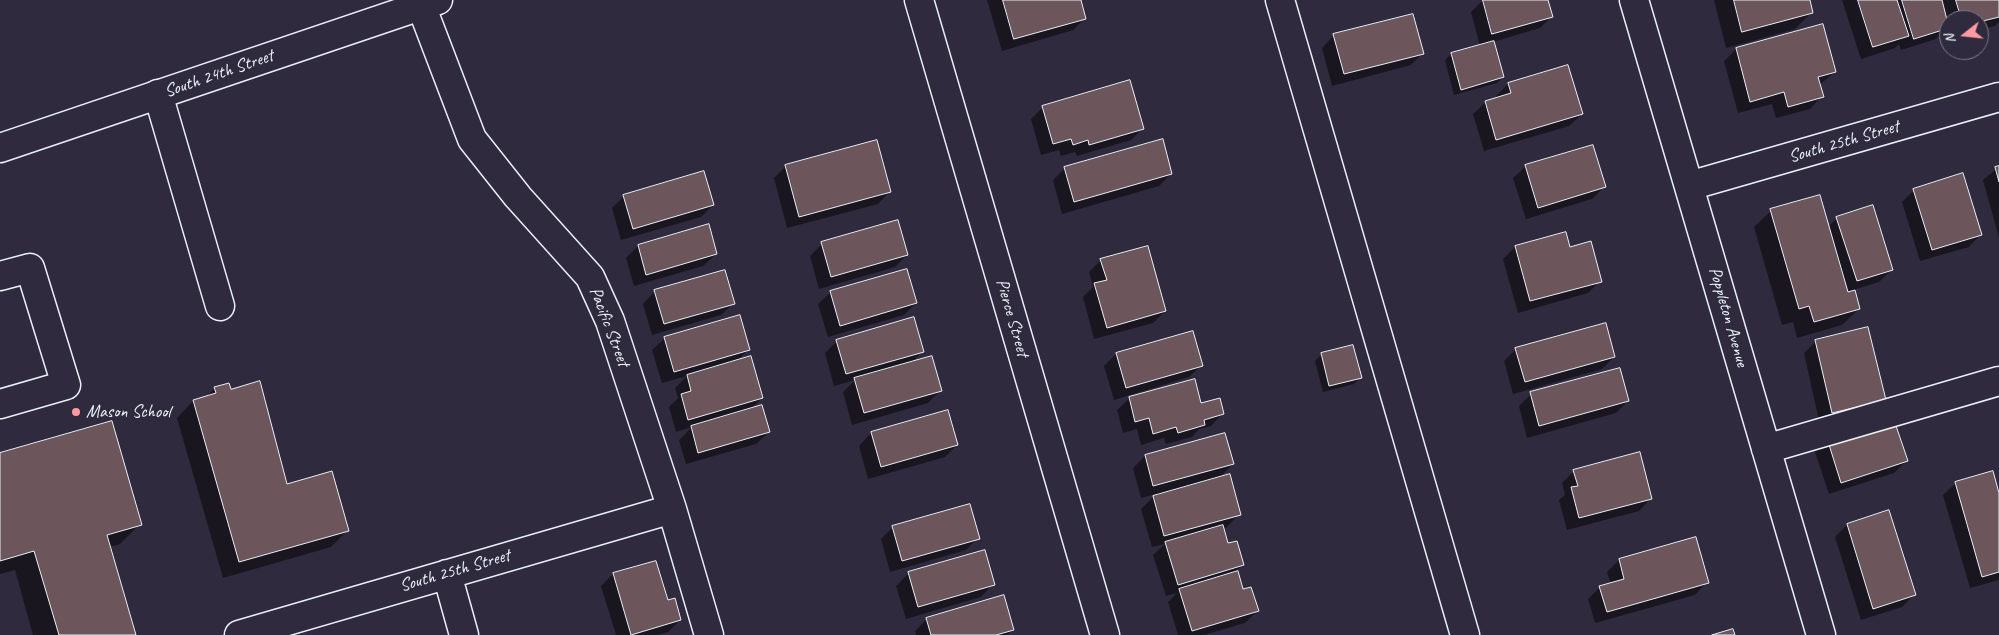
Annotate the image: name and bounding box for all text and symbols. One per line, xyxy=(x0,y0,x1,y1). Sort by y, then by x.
north arrow xyxy=(1939,10,1989,60)
text: N xyxy=(1941,32,1959,46)
street label: South 24th Street xyxy=(162,45,276,103)
street label: South 25th Street xyxy=(1786,116,1902,168)
street label: Poppleton Avenue xyxy=(1703,265,1753,369)
street label: Pierce Street xyxy=(991,277,1033,359)
street label: Pacific Street xyxy=(584,284,634,370)
place label: Mason School xyxy=(86,401,170,423)
marker: Mason School xyxy=(70,406,82,418)
street label: South 25th Street xyxy=(397,545,513,597)

